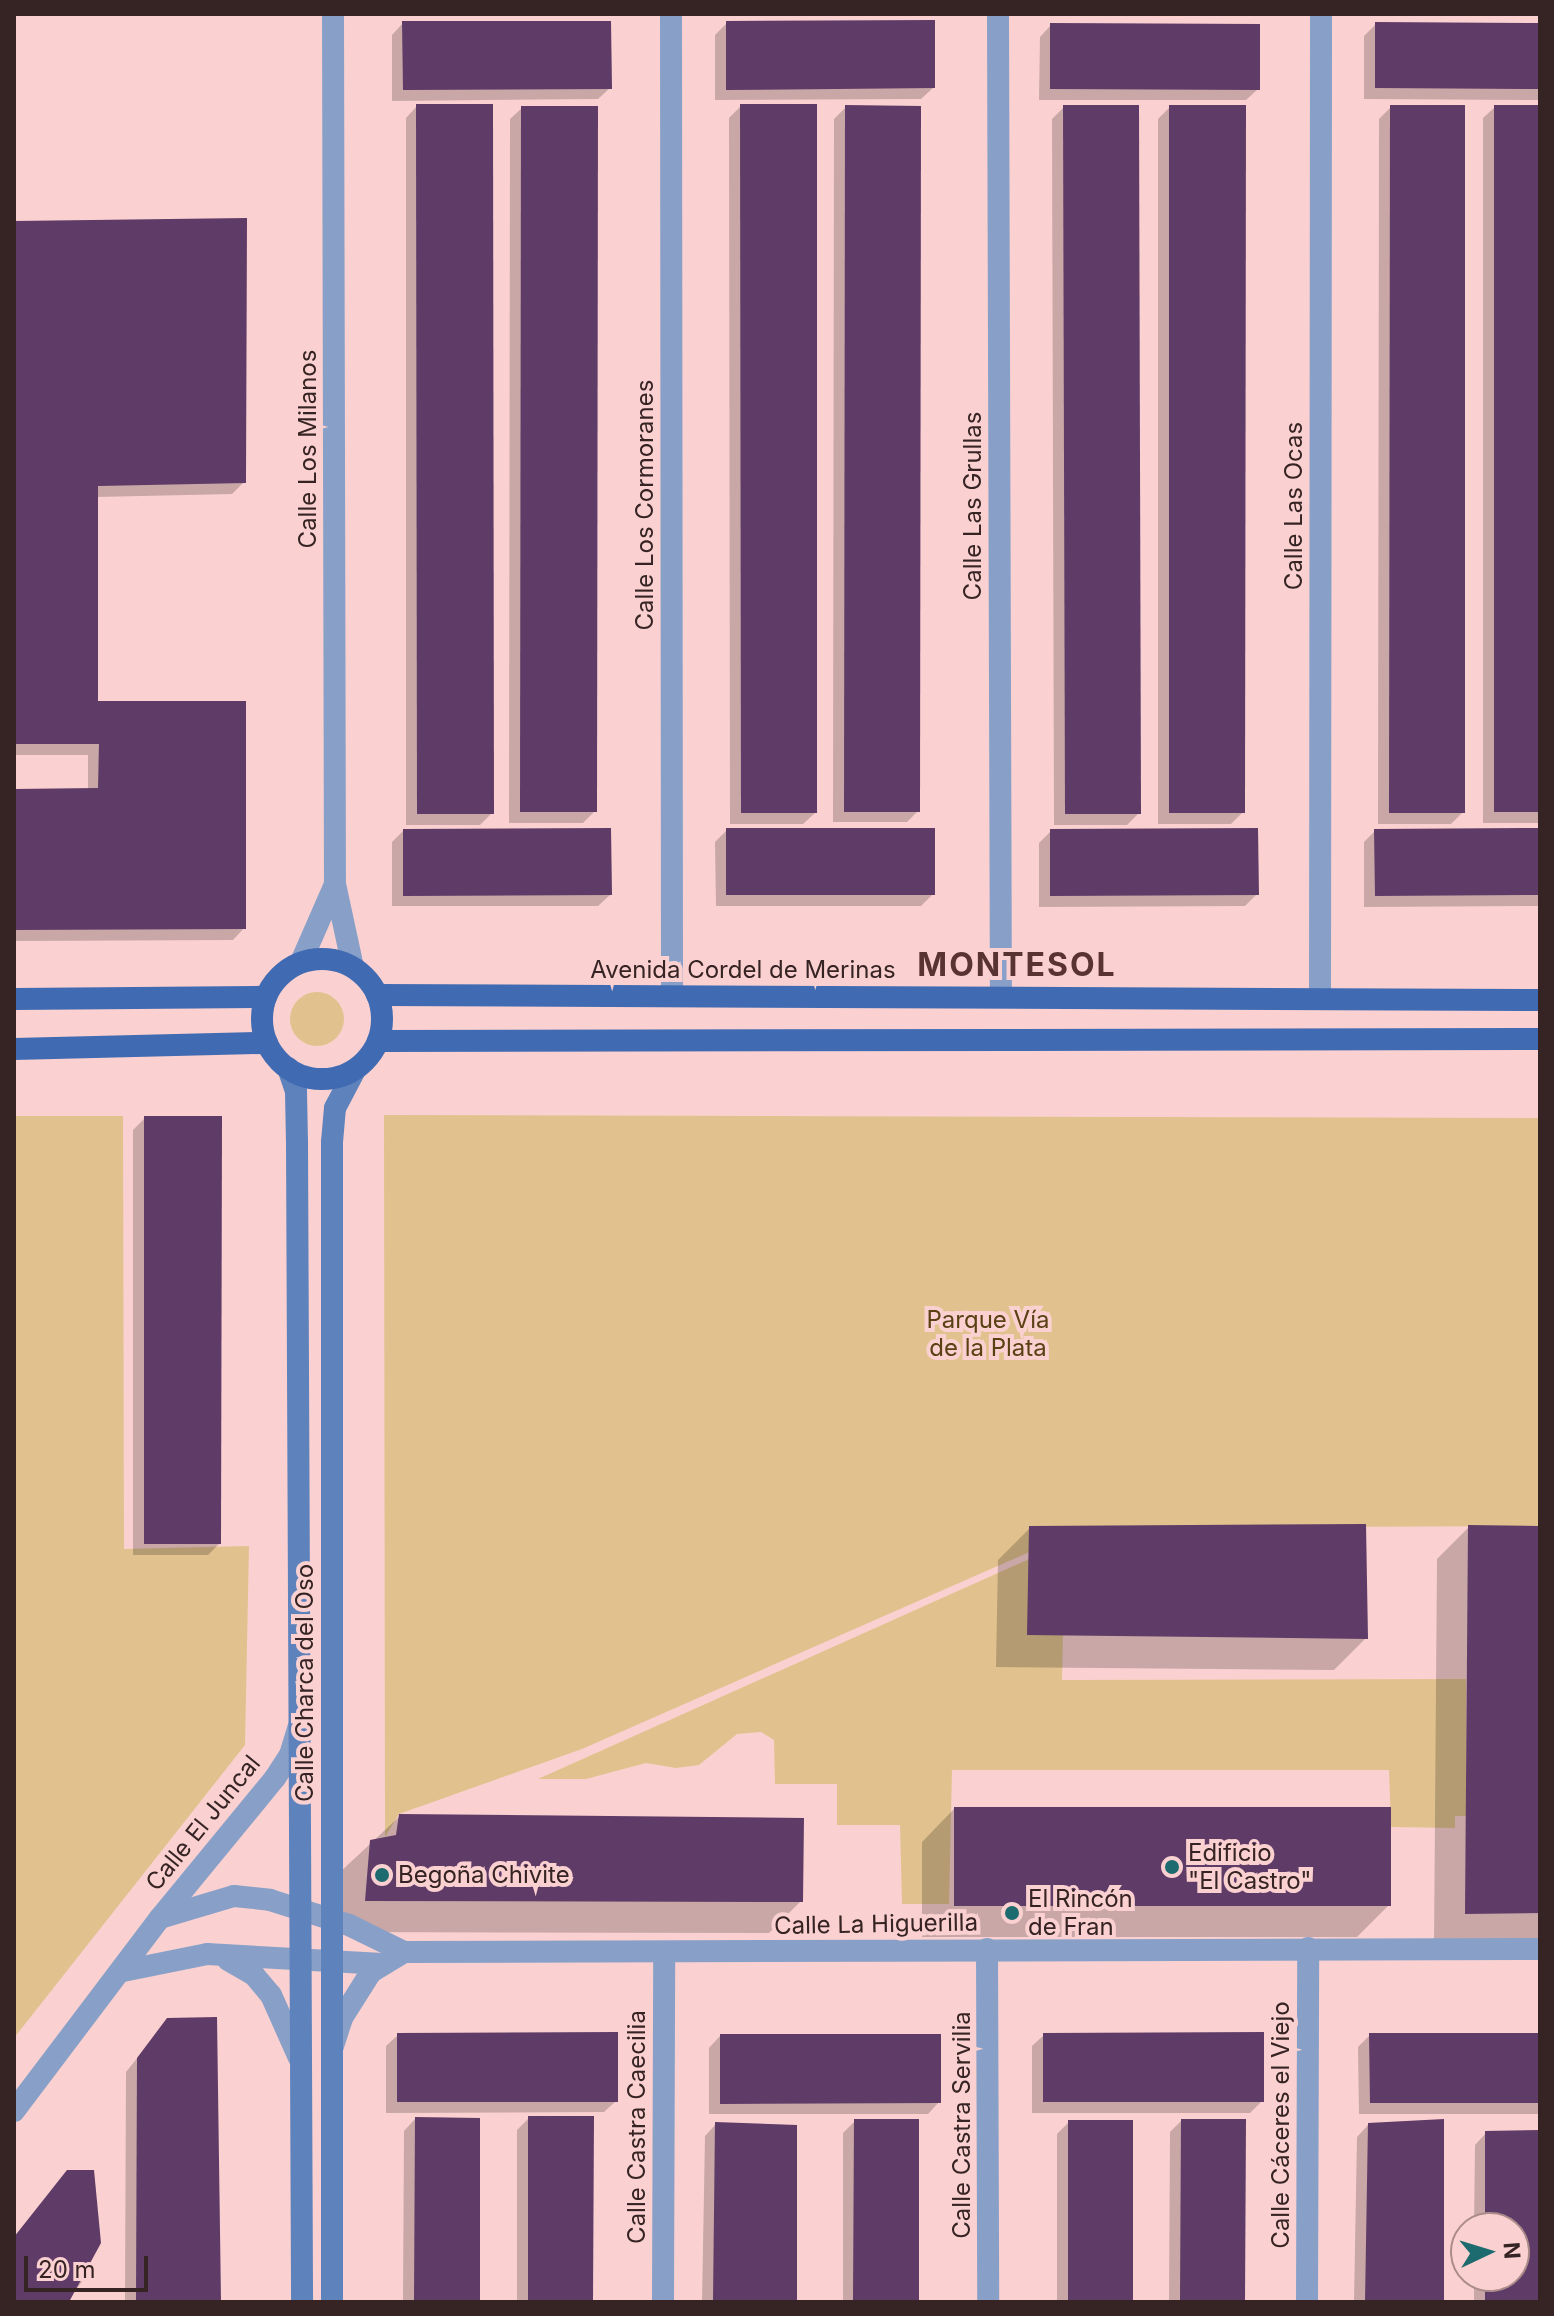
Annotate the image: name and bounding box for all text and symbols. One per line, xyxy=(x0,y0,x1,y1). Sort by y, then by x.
street label: Calle Los Milanos xyxy=(294,350,322,548)
street label: Calle Los Cormoranes xyxy=(631,380,659,630)
street label: Calle Las Grullas xyxy=(959,412,987,600)
street label: Calle Las Ocas xyxy=(1280,422,1308,590)
district label: MONTESOL xyxy=(917,946,1117,984)
street label: Avenida Cordel de Merinas xyxy=(590,956,896,984)
park label: Parque Vía de la Plata xyxy=(927,1306,1049,1362)
street label: Calle Charca del Oso xyxy=(291,1564,319,1802)
street label: Calle El Juncal xyxy=(140,1750,266,1896)
place label: Edificio "El Castro" xyxy=(1188,1839,1312,1895)
marker: Edificio "El Castro" xyxy=(1163,1858,1181,1876)
place label: Begoña Chivite xyxy=(398,1861,570,1889)
marker: Begoña Chivite xyxy=(373,1866,391,1884)
place label: El Rincón de Fran xyxy=(1028,1885,1133,1941)
marker: El Rincón de Fran xyxy=(1003,1904,1021,1922)
street label: Calle La Higuerilla xyxy=(774,1908,978,1940)
street label: Calle Cáceres el Viejo xyxy=(1267,2001,1295,2249)
street label: Calle Castra Caecilia xyxy=(623,2010,651,2244)
street label: Calle Castra Servilia xyxy=(948,2011,976,2239)
north arrow xyxy=(1450,2212,1530,2292)
scale bar xyxy=(28,2240,152,2290)
text: N xyxy=(1498,2241,1526,2260)
text: 20 m xyxy=(38,2255,96,2284)

